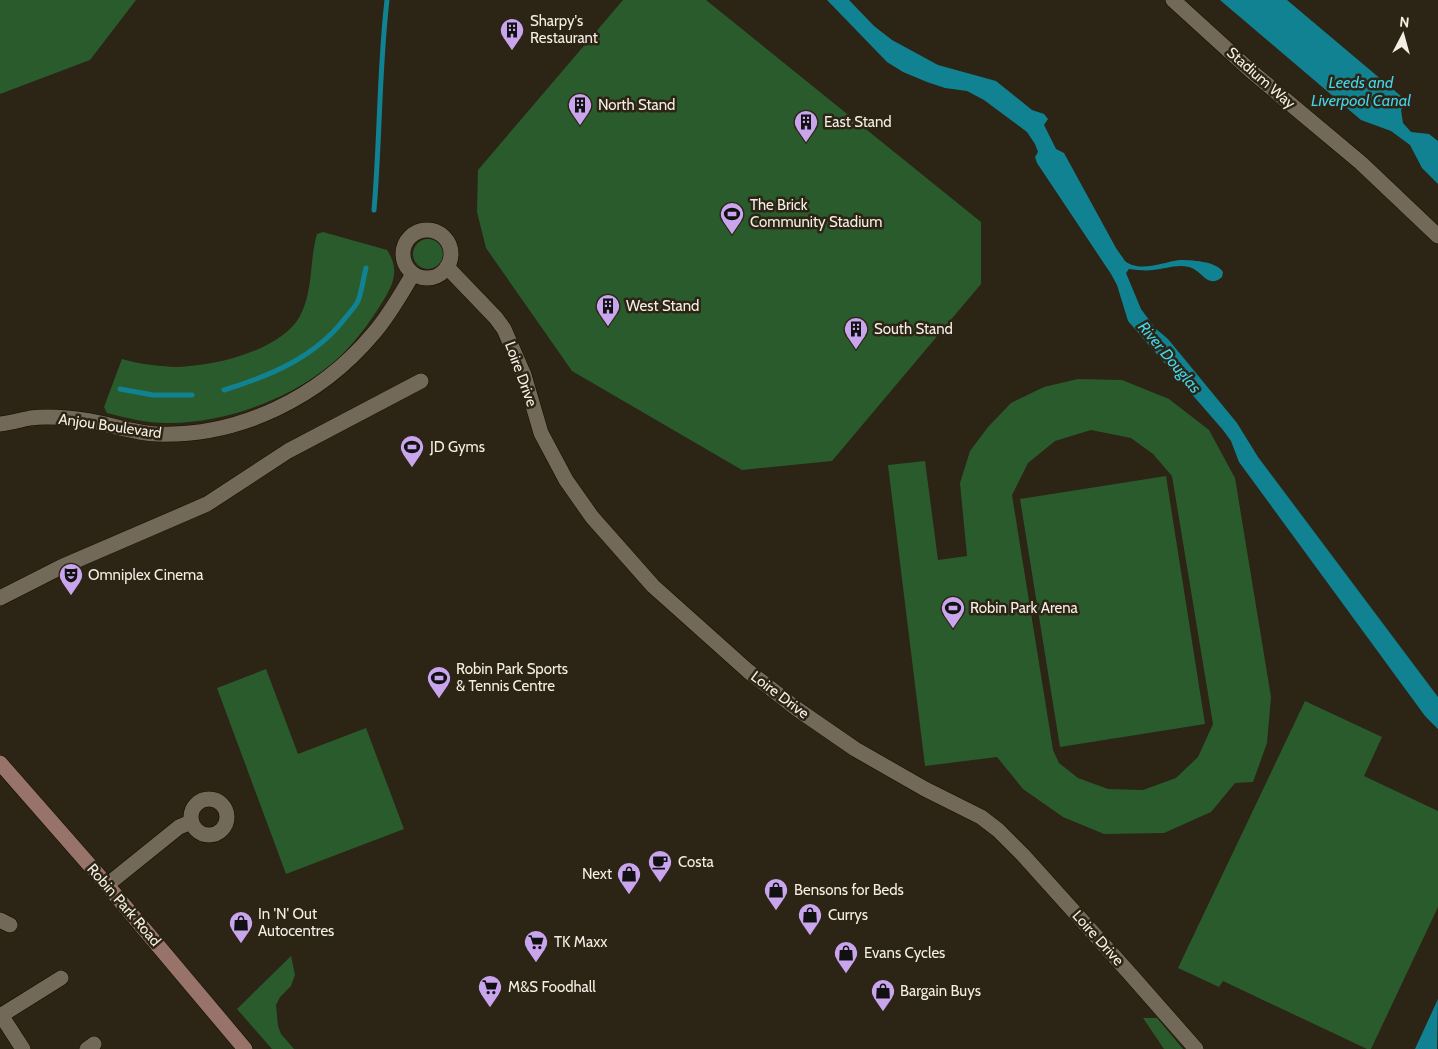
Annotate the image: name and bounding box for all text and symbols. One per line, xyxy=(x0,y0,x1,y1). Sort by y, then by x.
north arrow xyxy=(1378,10,1428,60)
place label: Sharpy's Restaurant xyxy=(530,12,598,47)
text: N xyxy=(1398,13,1410,32)
building icon: Sharpy's Restaurant xyxy=(499,17,525,51)
street label: Stadium Way xyxy=(1223,43,1299,113)
water label: Leeds and Liverpool Canal xyxy=(1311,73,1411,110)
building icon: North Stand xyxy=(567,92,593,126)
place label: North Stand xyxy=(598,96,675,114)
building icon: East Stand xyxy=(793,109,819,143)
place label: East Stand xyxy=(824,113,892,131)
place label: The Brick Community Stadium xyxy=(750,196,882,231)
sports icon: The Brick Community Stadium xyxy=(719,201,745,235)
building icon: West Stand xyxy=(595,293,621,327)
place label: West Stand xyxy=(626,297,699,315)
building icon: South Stand xyxy=(843,316,869,350)
water label: River Douglas xyxy=(1134,318,1205,397)
place label: South Stand xyxy=(874,320,953,338)
street label: Loire Drive xyxy=(501,339,541,409)
street label: Anjou Boulevard xyxy=(57,410,163,442)
sports icon: JD Gyms xyxy=(399,434,425,468)
place label: JD Gyms xyxy=(429,438,485,456)
theatre icon: Omniplex Cinema xyxy=(58,562,84,596)
place label: Omniplex Cinema xyxy=(88,566,204,584)
sports icon: Robin Park Arena xyxy=(940,595,966,629)
place label: Robin Park Arena xyxy=(970,599,1079,617)
place label: Robin Park Sports & Tennis Centre xyxy=(456,660,568,695)
sports icon: Robin Park Sports & Tennis Centre xyxy=(426,665,452,699)
street label: Loire Drive xyxy=(747,667,813,723)
cafe icon: Costa xyxy=(647,849,673,883)
place label: Costa xyxy=(678,853,715,871)
street label: Robin Park Road xyxy=(83,860,165,950)
shop icon: Next xyxy=(616,861,642,895)
place label: Next xyxy=(582,865,612,883)
shop icon: Bensons for Beds xyxy=(763,877,789,911)
place label: Bensons for Beds xyxy=(794,881,904,899)
shop icon: Currys xyxy=(797,902,823,936)
place label: In 'N' Out Autocentres xyxy=(258,905,334,940)
place label: Currys xyxy=(828,906,868,924)
street label: Loire Drive xyxy=(1069,907,1128,970)
shop icon: In 'N' Out Autocentres xyxy=(228,910,254,944)
supermarket icon: TK Maxx xyxy=(523,929,549,963)
place label: TK Maxx xyxy=(554,933,607,951)
shop icon: Evans Cycles xyxy=(833,940,859,974)
place label: Evans Cycles xyxy=(864,944,945,962)
supermarket icon: M&S Foodhall xyxy=(477,974,503,1008)
place label: M&S Foodhall xyxy=(508,978,596,996)
shop icon: Bargain Buys xyxy=(870,978,896,1012)
place label: Bargain Buys xyxy=(900,982,981,1000)

